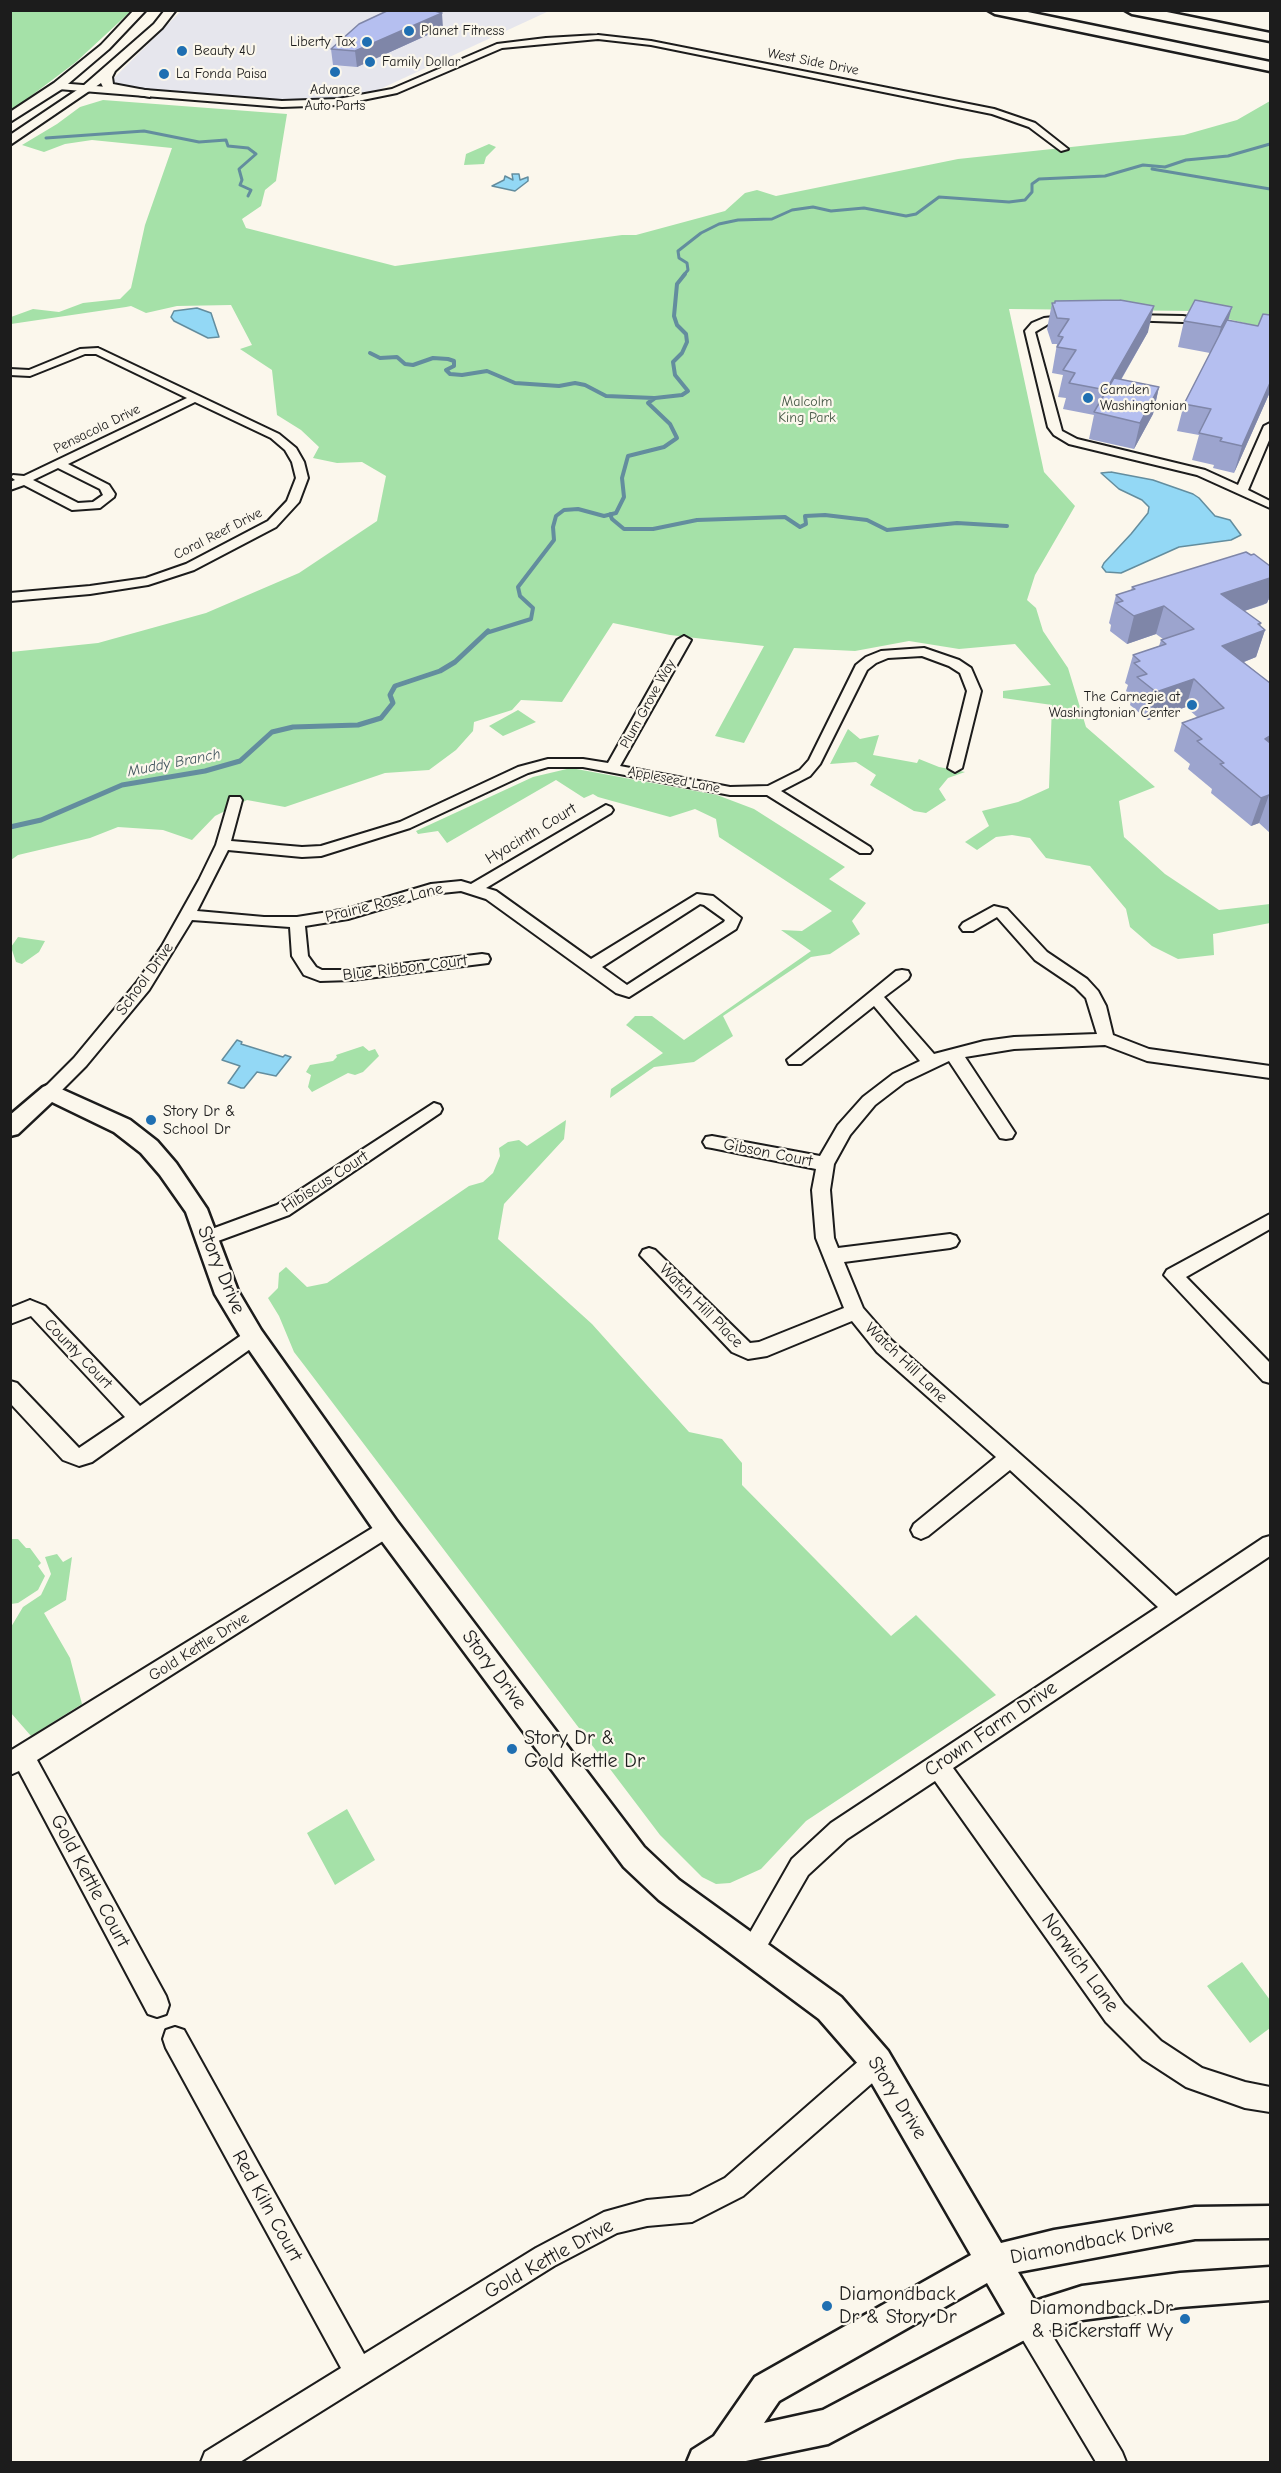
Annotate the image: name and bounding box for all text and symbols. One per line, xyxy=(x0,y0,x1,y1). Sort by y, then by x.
place label: Planet Fitness xyxy=(421,23,504,39)
marker: Planet Fitness xyxy=(402,24,416,38)
place label: Liberty Tax xyxy=(290,34,355,50)
marker: Liberty Tax xyxy=(360,35,374,49)
place label: Beauty 4U xyxy=(194,43,255,59)
marker: Beauty 4U xyxy=(175,44,189,58)
street label: West Side Drive xyxy=(766,45,860,79)
place label: Family Dollar xyxy=(382,54,460,70)
marker: Family Dollar xyxy=(363,55,377,69)
marker: Advance Auto Parts xyxy=(328,65,342,79)
place label: La Fonda Paisa xyxy=(176,66,267,82)
marker: La Fonda Paisa xyxy=(157,67,171,81)
place label: Advance Auto Parts xyxy=(305,82,365,114)
place label: Camden Washingtonian xyxy=(1100,382,1187,414)
marker: Camden Washingtonian xyxy=(1081,391,1095,405)
park label: Malcolm King Park xyxy=(778,394,836,426)
street label: Pensacola Drive xyxy=(51,401,143,457)
street label: Coral Reef Drive xyxy=(171,504,265,564)
street label: Plum Grove Way xyxy=(617,657,679,751)
place label: The Carnegie at Washingtonian Center xyxy=(1049,689,1180,722)
marker: The Carnegie at Washingtonian Center xyxy=(1185,698,1199,712)
water label: Muddy Branch xyxy=(126,745,222,781)
street label: Appleseed Lane xyxy=(626,763,722,797)
street label: Hyacinth Court xyxy=(482,799,580,869)
street label: Prairie Rose Lane xyxy=(323,879,445,927)
street label: School Drive xyxy=(112,939,178,1019)
street label: Blue Ribbon Court xyxy=(342,951,468,985)
place label: Story Dr & School Dr xyxy=(163,1101,235,1139)
marker: Story Dr & School Dr xyxy=(144,1113,158,1127)
street label: Gibson Court xyxy=(722,1135,814,1171)
street label: Hibiscus Court xyxy=(278,1147,372,1217)
street label: Story Drive xyxy=(192,1222,250,1318)
street label: Watch Hill Place xyxy=(655,1260,747,1352)
street label: County Court xyxy=(40,1315,116,1393)
street label: Watch Hill Lane xyxy=(861,1319,951,1407)
street label: Gold Kettle Drive xyxy=(145,1608,253,1686)
street label: Story Drive xyxy=(456,1625,532,1715)
street label: Crown Farm Drive xyxy=(920,1676,1062,1782)
place label: Story Dr & Gold Kettle Dr xyxy=(524,1726,645,1773)
marker: Story Dr & Gold Kettle Dr xyxy=(505,1742,519,1756)
street label: Gold Kettle Court xyxy=(45,1810,135,1952)
street label: Norwich Lane xyxy=(1036,1909,1124,2017)
street label: Story Drive xyxy=(862,2052,932,2144)
street label: Red Kiln Court xyxy=(227,2146,307,2266)
street label: Gold Kettle Drive xyxy=(480,2214,618,2304)
street label: Diamondback Drive xyxy=(1008,2214,1176,2270)
place label: Diamondback Dr & Story Dr xyxy=(839,2282,957,2329)
place label: Diamondback Dr & Bickerstaff Wy xyxy=(1029,2296,1173,2343)
marker: Diamondback Dr & Story Dr xyxy=(820,2299,834,2313)
marker: Diamondback Dr & Bickerstaff Wy xyxy=(1178,2312,1192,2326)

